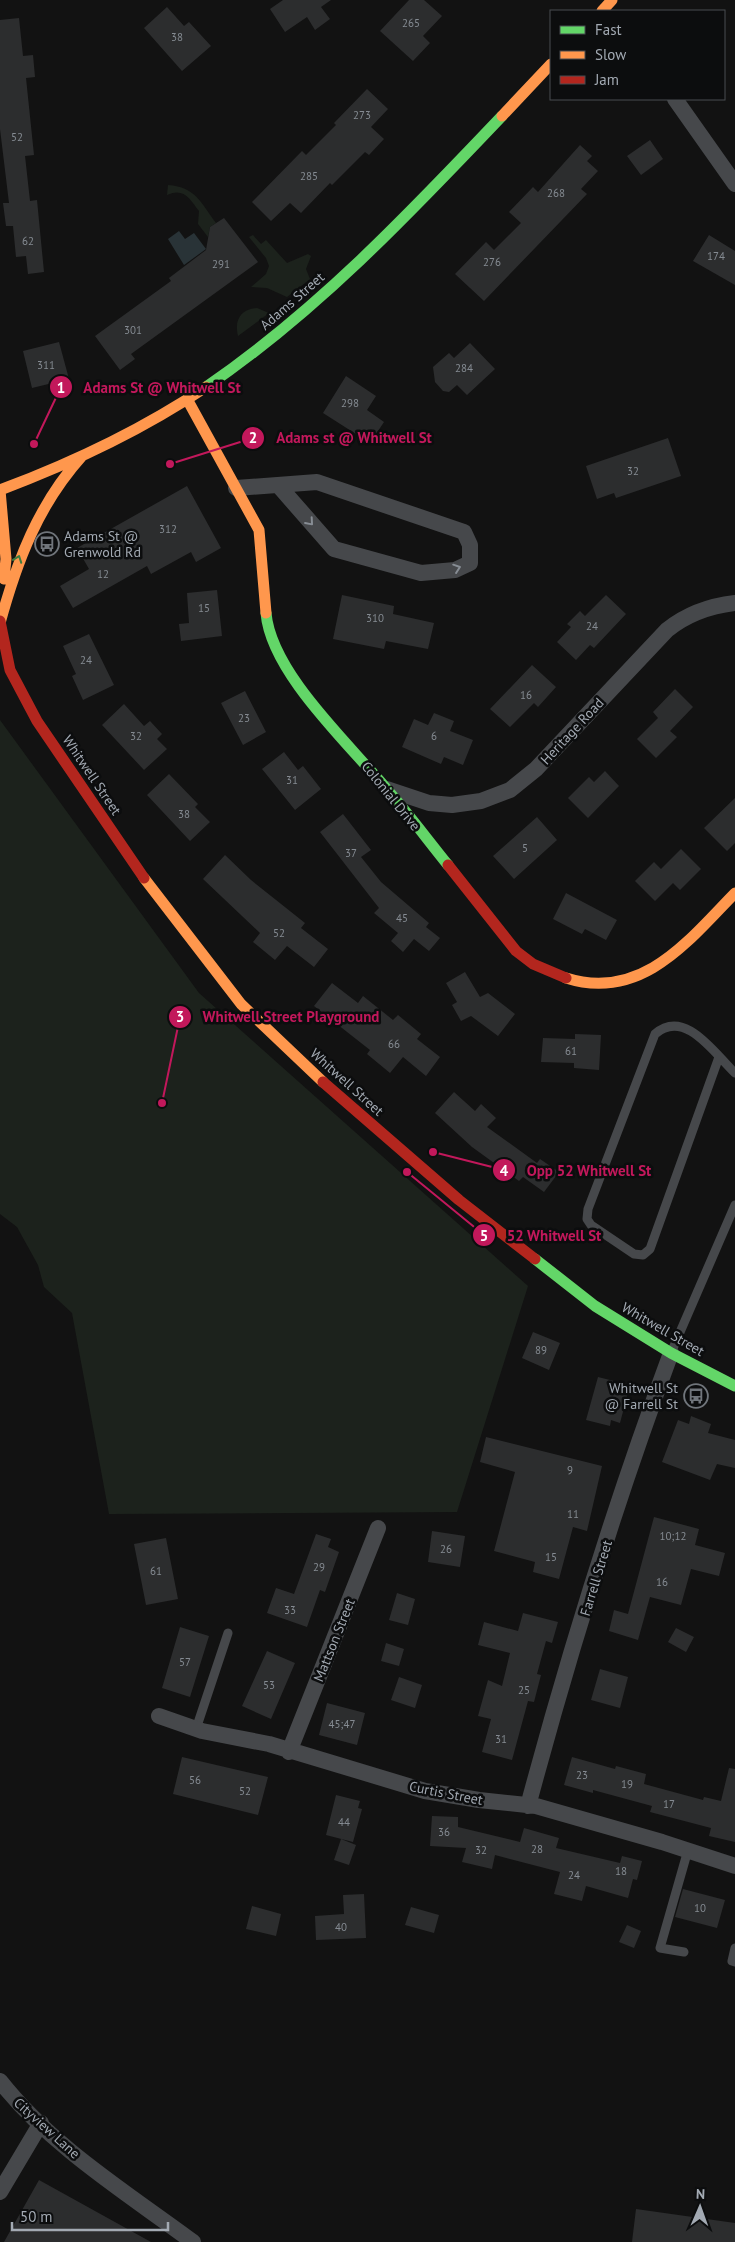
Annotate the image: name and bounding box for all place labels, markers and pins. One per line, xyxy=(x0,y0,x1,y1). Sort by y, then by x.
callout: Adams St @ Whitwell St xyxy=(48,372,251,402)
callout: Adams st @ Whitwell St xyxy=(241,423,442,453)
place label: Adams St @ Grenwold Rd xyxy=(64,527,141,561)
bus stop icon: Adams St @ Grenwold Rd xyxy=(34,531,60,557)
callout: Whitwell Street Playground xyxy=(168,1002,390,1032)
callout: Opp 52 Whitwell St xyxy=(492,1155,662,1185)
callout: 52 Whitwell St xyxy=(472,1220,612,1250)
place label: Whitwell St @ Farrell St xyxy=(604,1379,678,1413)
bus stop icon: Whitwell St @ Farrell St xyxy=(683,1383,709,1409)

